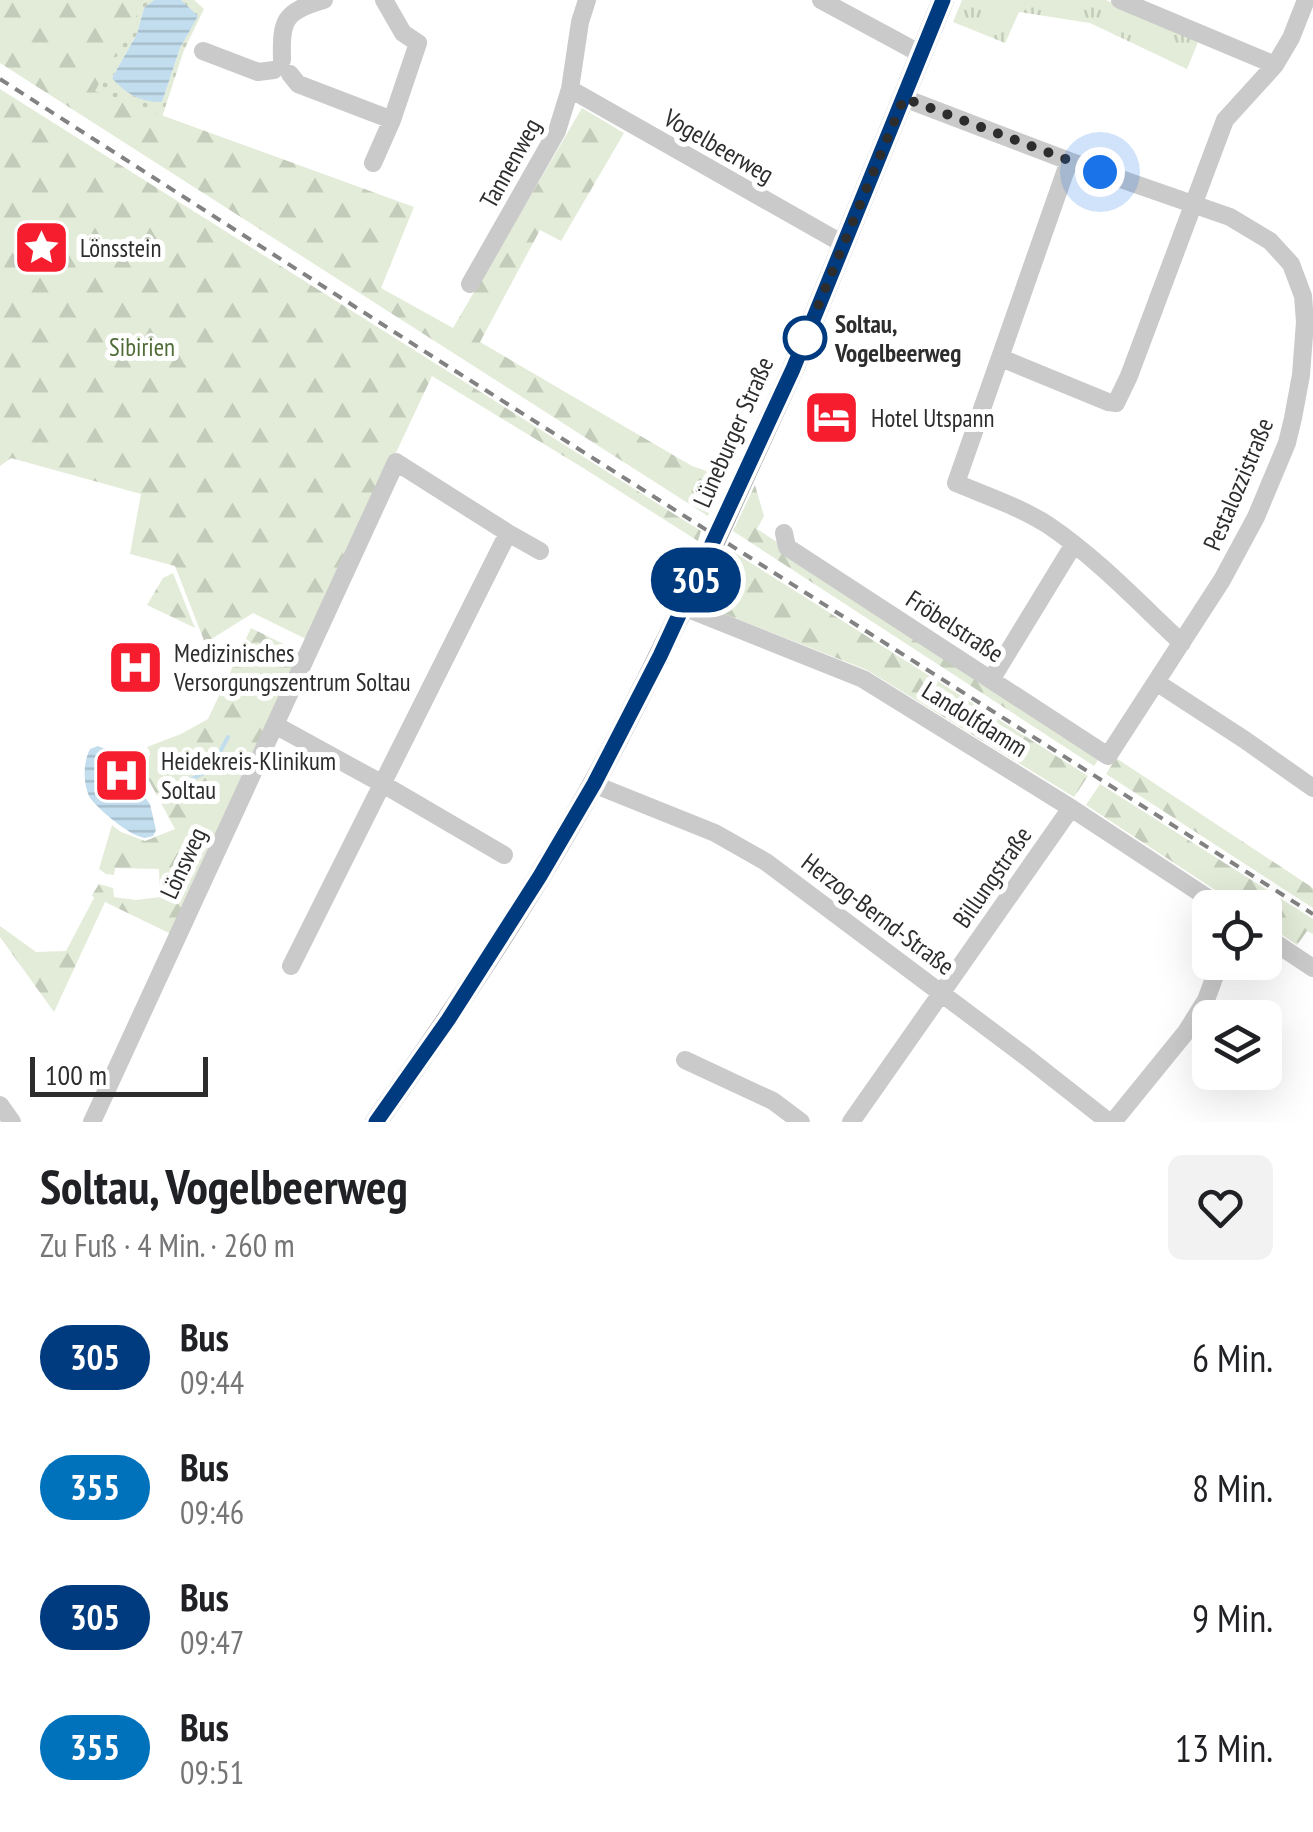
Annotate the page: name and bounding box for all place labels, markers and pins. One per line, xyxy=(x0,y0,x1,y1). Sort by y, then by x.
place icon: Lönsstein xyxy=(11,218,71,278)
place label: Lönsstein xyxy=(80,232,161,264)
place label: Soltau, Vogelbeerweg xyxy=(834,308,961,369)
marker: Soltau, Vogelbeerweg xyxy=(784,317,826,359)
hotel icon: Hotel Utspann xyxy=(802,388,862,448)
place label: Hotel Utspann xyxy=(871,402,995,434)
hospital icon: Medizinisches Versorgungszentrum Soltau xyxy=(105,637,165,697)
place label: Medizinisches Versorgungszentrum Soltau xyxy=(173,637,411,698)
hospital icon: Heidekreis-Klinikum Soltau xyxy=(92,745,152,805)
place label: Heidekreis-Klinikum Soltau xyxy=(161,745,336,806)

